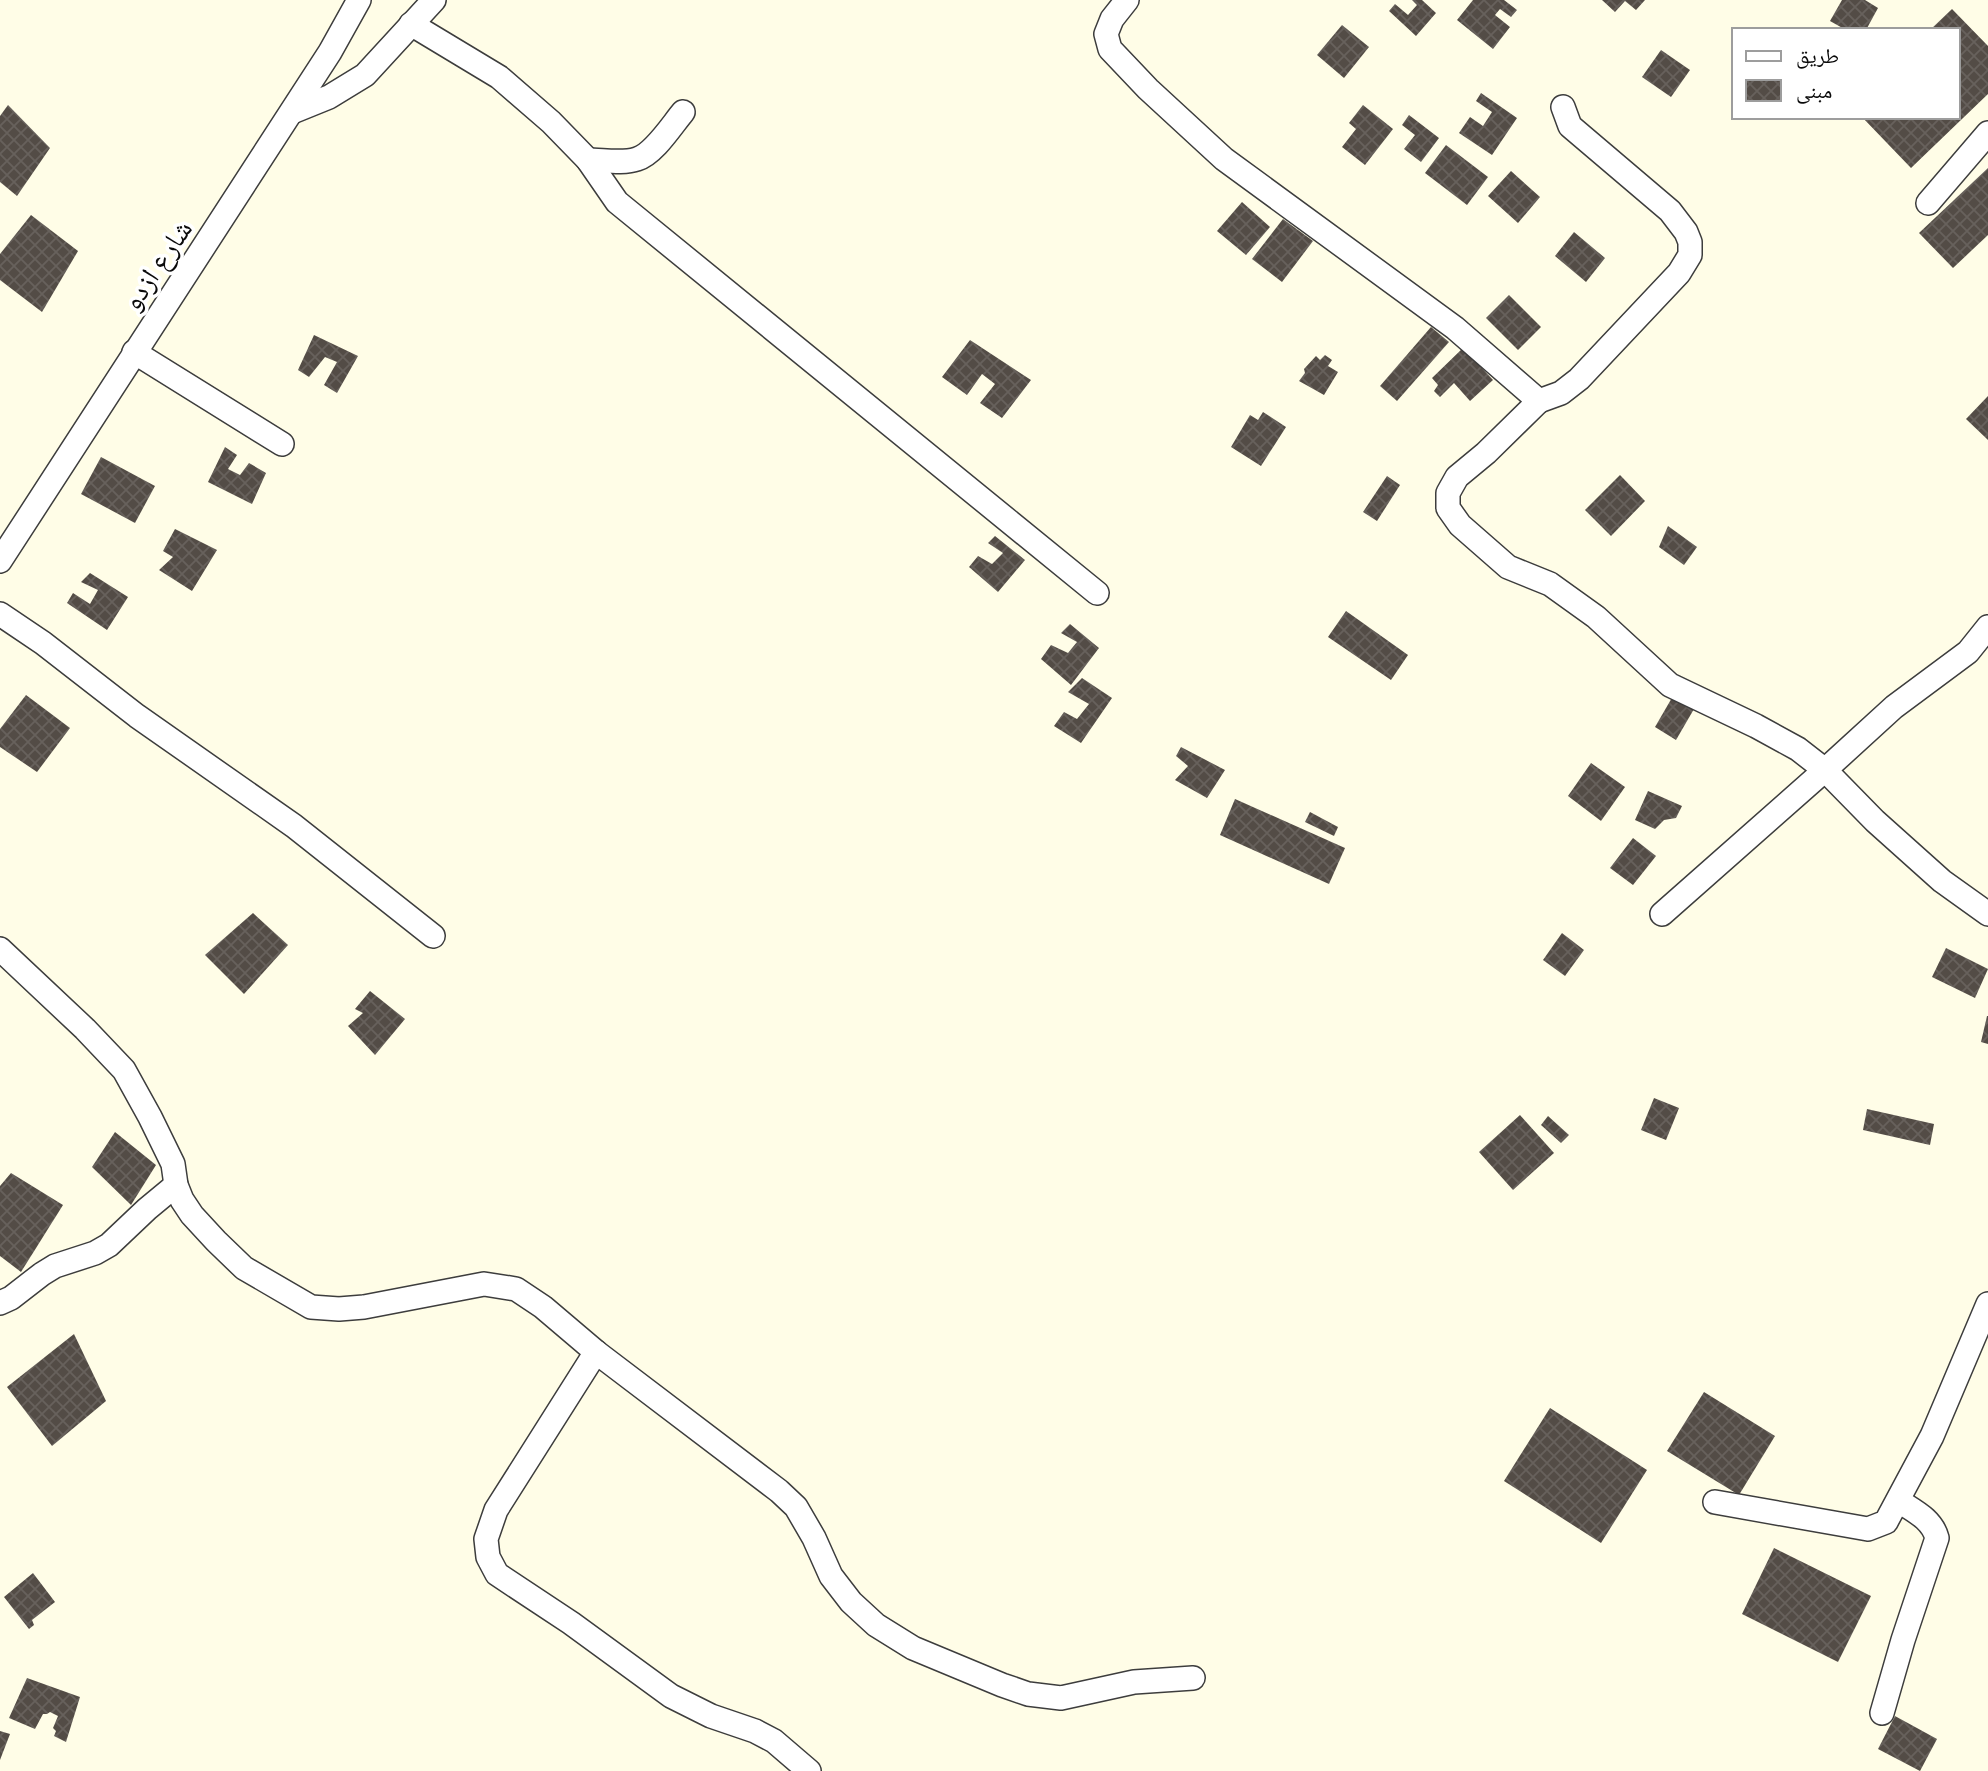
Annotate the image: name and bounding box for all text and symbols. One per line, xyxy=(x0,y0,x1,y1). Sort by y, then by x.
legend xyxy=(1732,28,1960,119)
text: طريق xyxy=(1796,43,1839,69)
text: مبنى xyxy=(1796,78,1832,104)
street label: شارع ازدو xyxy=(115,214,200,317)

